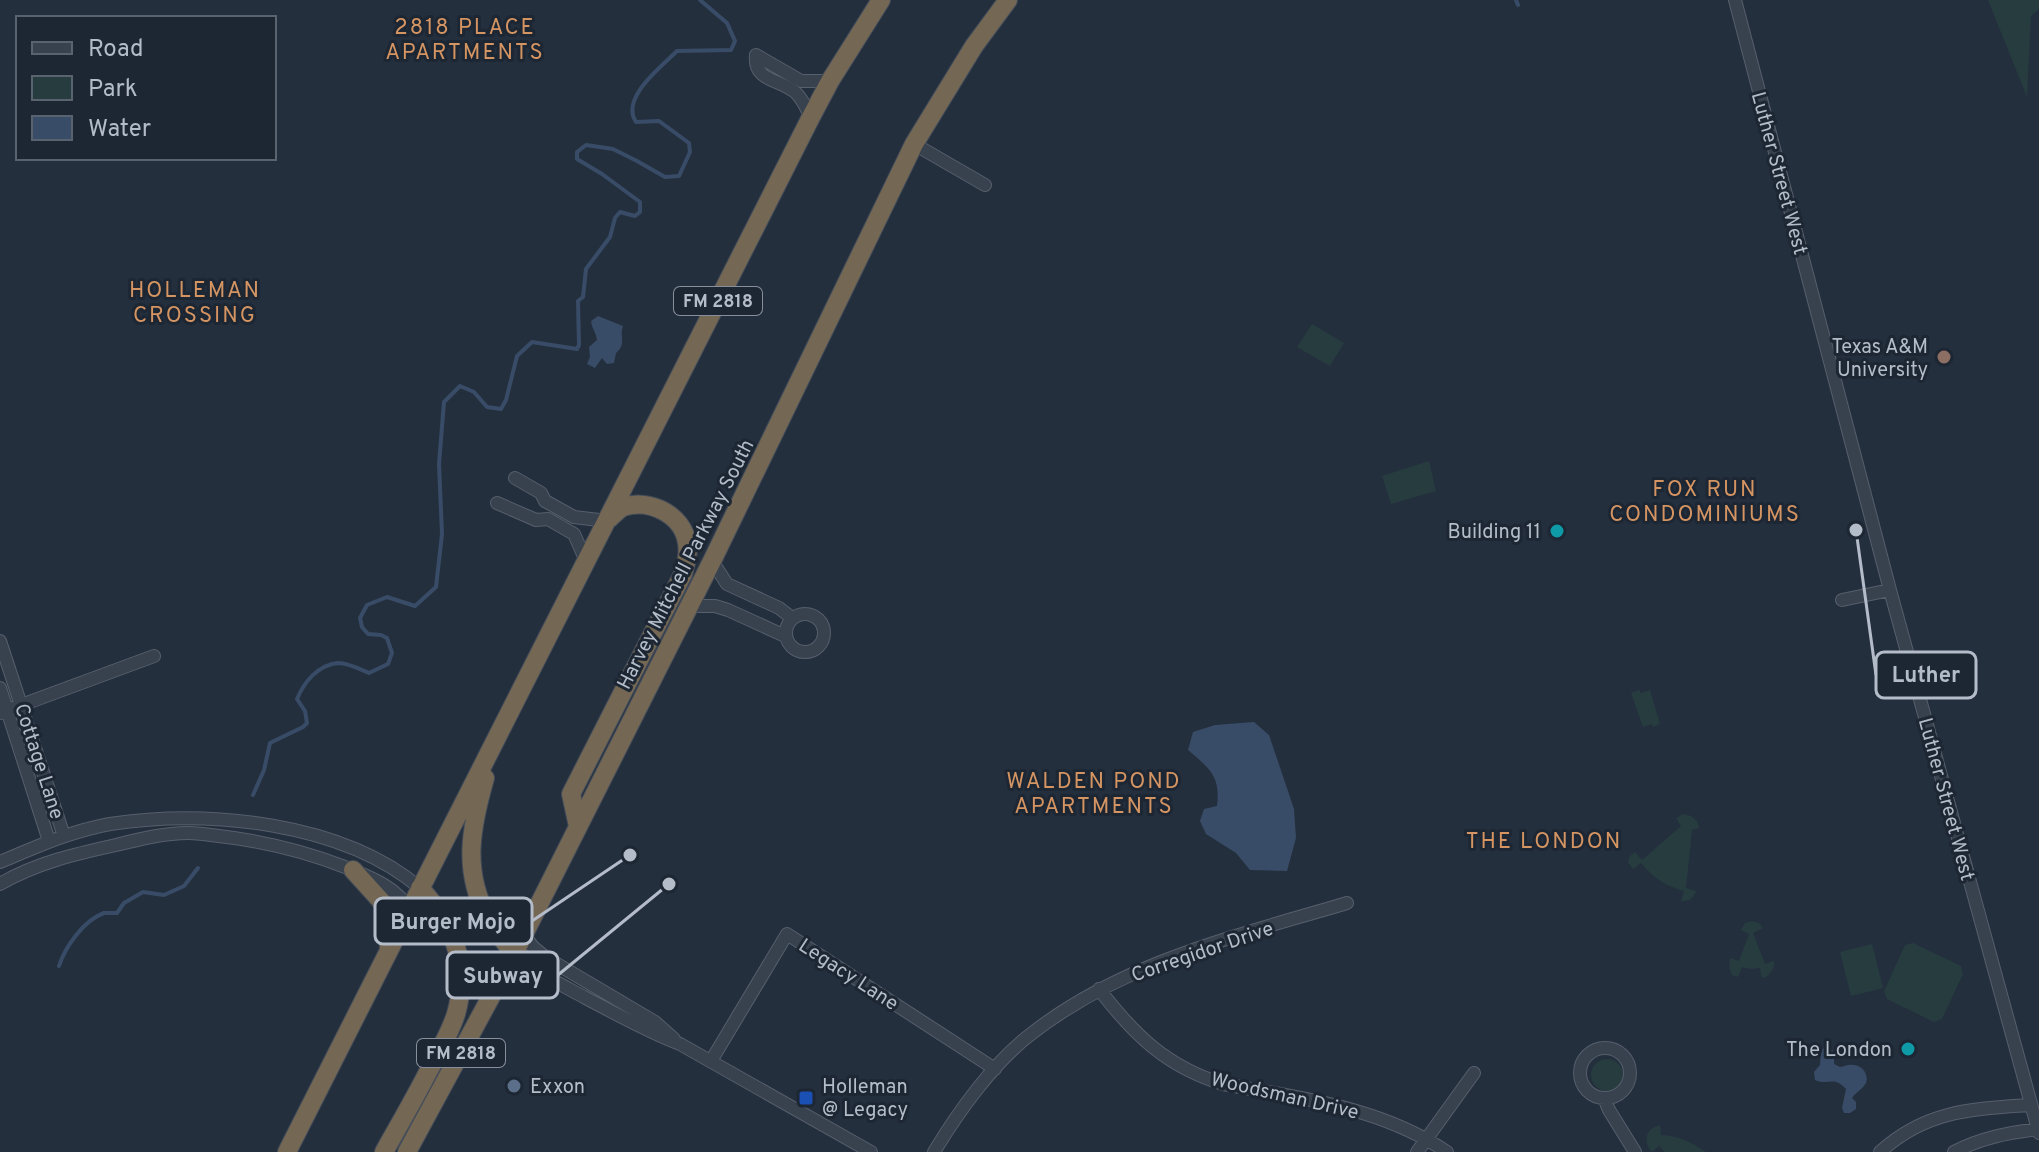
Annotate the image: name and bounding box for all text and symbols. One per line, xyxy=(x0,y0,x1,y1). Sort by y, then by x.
district label: 2818 PLACE APARTMENTS xyxy=(385,15,545,67)
legend xyxy=(16,16,276,160)
text: Road xyxy=(88,35,144,65)
text: Park xyxy=(88,75,138,105)
street label: Luther Street West xyxy=(1744,89,1812,258)
text: Water xyxy=(88,115,151,145)
district label: HOLLEMAN CROSSING xyxy=(129,278,261,330)
road number: FM 2818 xyxy=(674,287,762,315)
place label: Texas A&M University xyxy=(1831,335,1928,384)
marker: Texas A&M University xyxy=(1935,348,1953,366)
street label: Harvey Mitchell Parkway South xyxy=(612,435,761,694)
district label: FOX RUN CONDOMINIUMS xyxy=(1609,477,1801,529)
place label: Building 11 xyxy=(1448,520,1541,546)
marker: Building 11 xyxy=(1548,522,1566,540)
callout: Luther xyxy=(1876,652,1976,698)
text: Luther xyxy=(1892,663,1960,690)
street label: Cottage Lane xyxy=(7,700,69,823)
street label: Luther Street West xyxy=(1911,715,1979,884)
district label: WALDEN POND APARTMENTS xyxy=(1006,769,1182,821)
district label: THE LONDON xyxy=(1466,829,1622,856)
callout: Burger Mojo xyxy=(375,898,532,944)
text: Burger Mojo xyxy=(390,910,516,937)
street label: Corregidor Drive xyxy=(1128,916,1277,989)
street label: Legacy Lane xyxy=(793,934,903,1018)
callout: Subway xyxy=(447,952,558,998)
text: Subway xyxy=(463,964,543,991)
place label: The London xyxy=(1786,1038,1892,1064)
road number: FM 2818 xyxy=(417,1039,505,1067)
marker: The London xyxy=(1899,1040,1917,1058)
street label: Woodsman Drive xyxy=(1208,1067,1361,1127)
place label: Exxon xyxy=(530,1075,585,1101)
place label: Holleman @ Legacy xyxy=(822,1075,908,1124)
marker: Exxon xyxy=(505,1077,523,1095)
marker: Holleman @ Legacy xyxy=(797,1089,815,1107)

